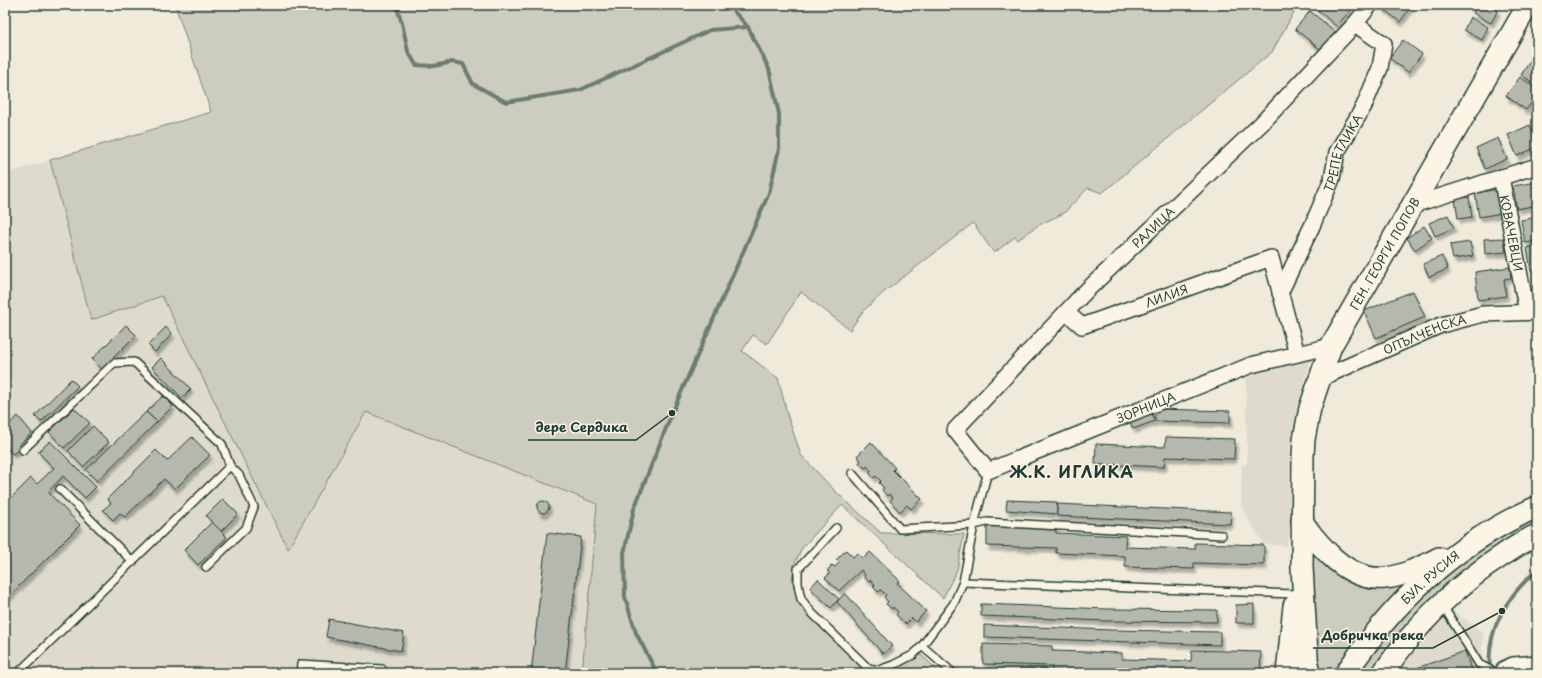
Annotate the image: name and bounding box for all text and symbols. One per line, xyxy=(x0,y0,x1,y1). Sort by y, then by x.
street label: ТРЕПЕТЛИКА xyxy=(1319,110,1367,195)
street label: КОВАЧЕВЦИ xyxy=(1496,193,1528,273)
street label: ГЕН. ГЕОРГИ ПОПОВ xyxy=(1345,194,1424,313)
street label: РАЛИЦА xyxy=(1128,202,1178,252)
street label: ЛИЛИЯ xyxy=(1143,280,1190,312)
street label: ОПЪЛЧЕНСКА xyxy=(1380,310,1468,359)
street label: ЗОРНИЦА xyxy=(1114,387,1178,427)
callout: дере Сердика xyxy=(528,415,636,440)
text: дере Сердика xyxy=(536,417,628,436)
district label: Ж.К. ИГЛИКА xyxy=(1009,459,1134,483)
street label: БУЛ. РУСИЯ xyxy=(1397,546,1463,608)
callout: Добричка река xyxy=(1313,623,1433,648)
text: Добричка река xyxy=(1321,625,1424,644)

